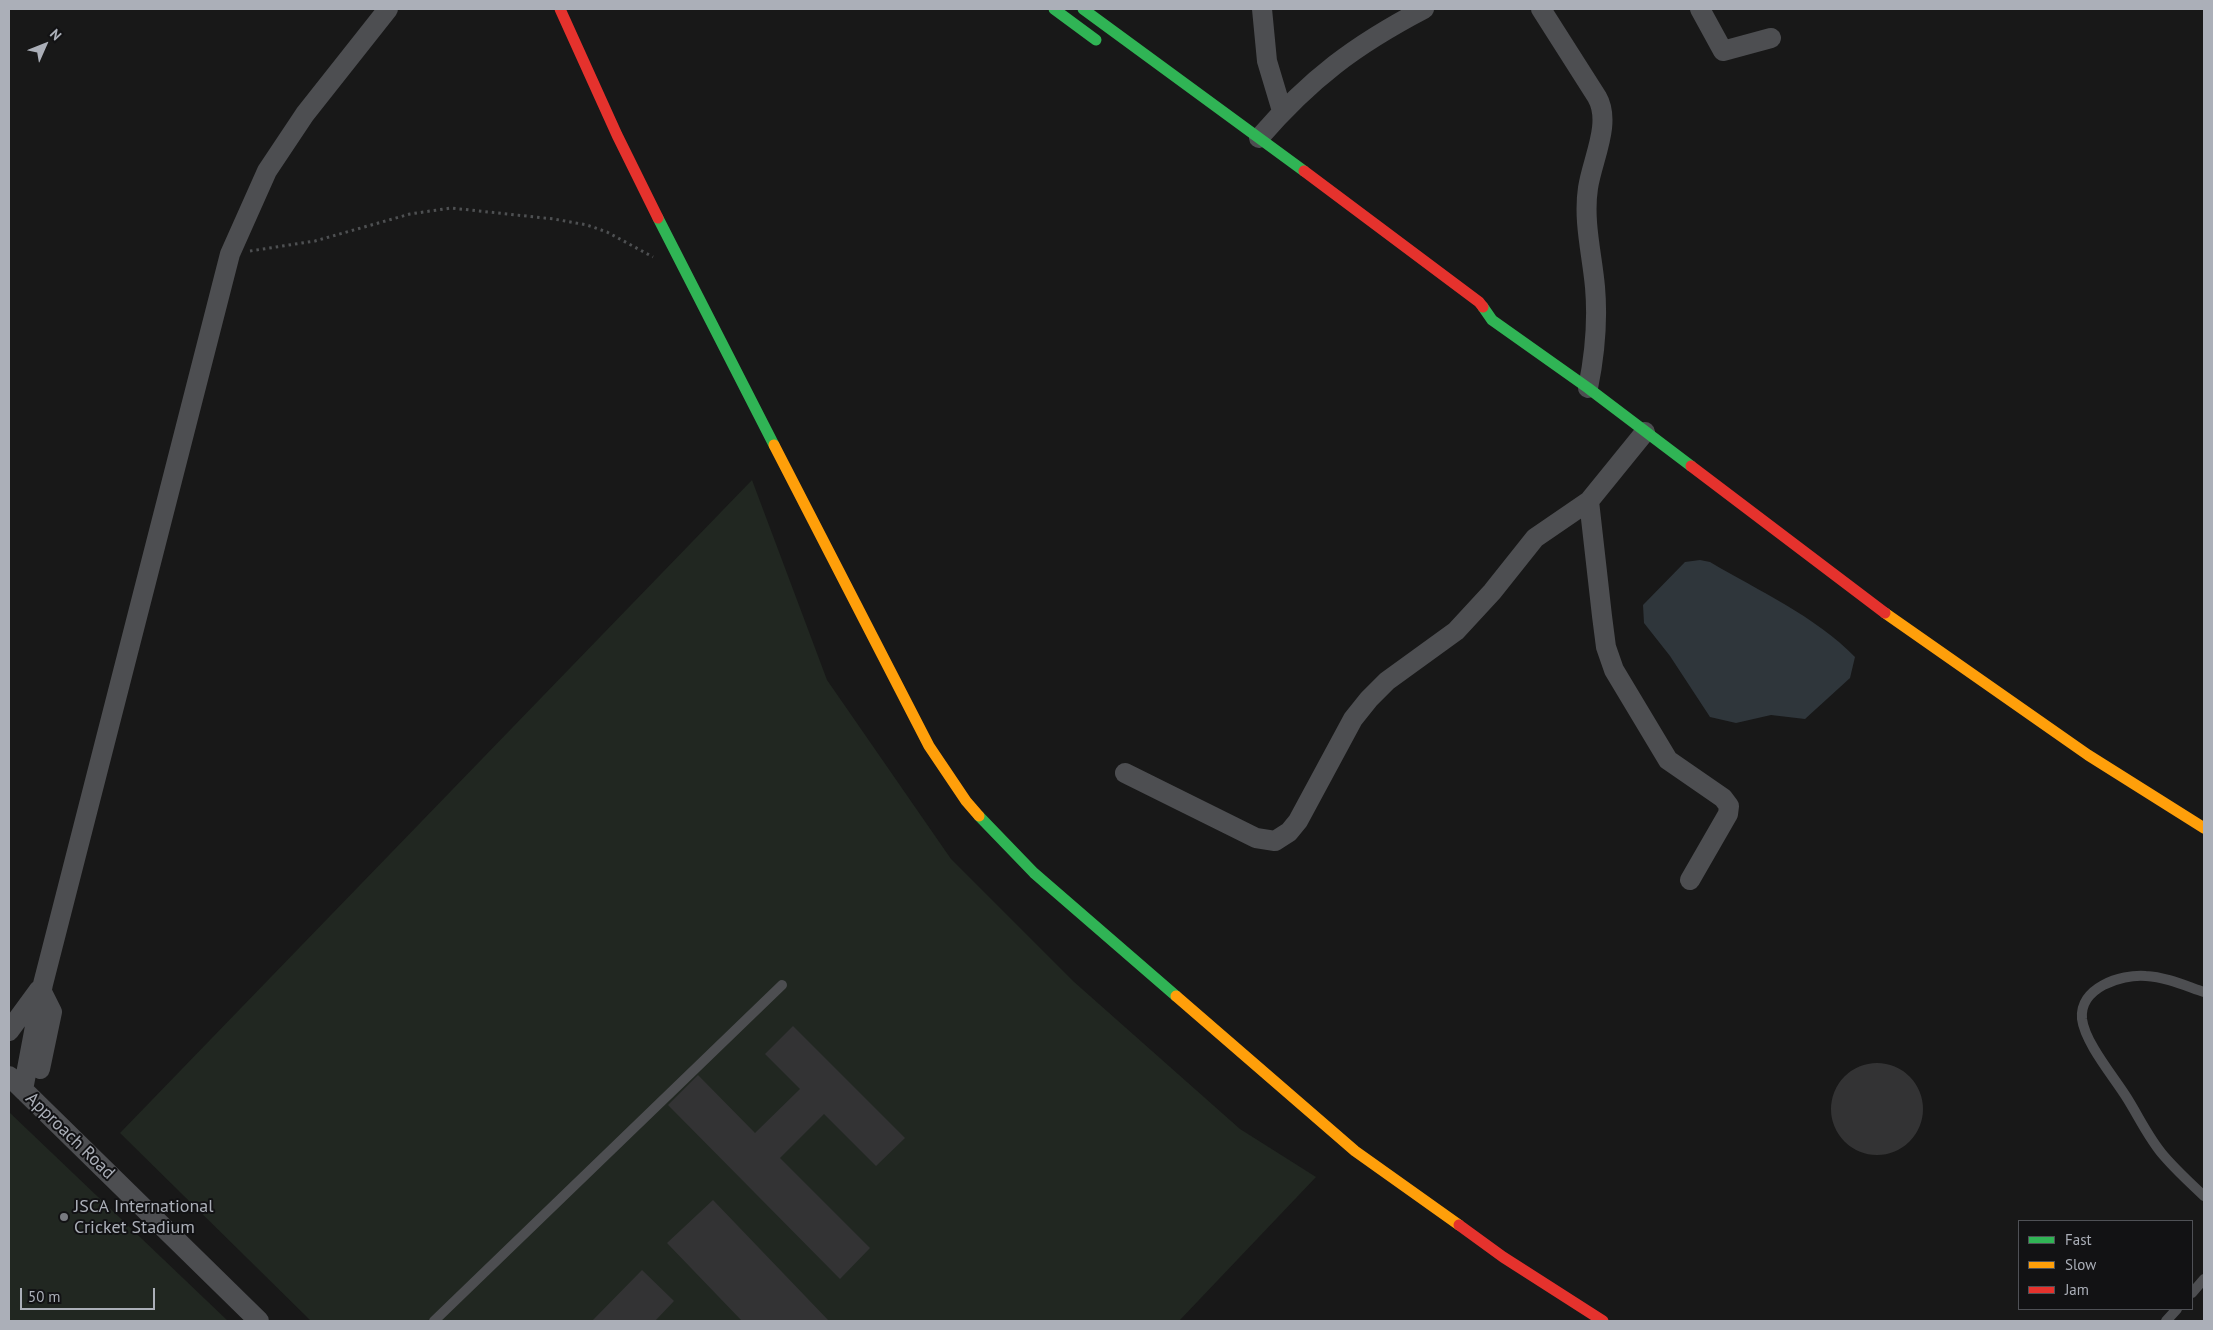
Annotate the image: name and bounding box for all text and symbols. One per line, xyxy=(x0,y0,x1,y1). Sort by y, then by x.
north arrow xyxy=(20,20,70,70)
text: N xyxy=(46,25,65,44)
street label: Approach Road xyxy=(21,1088,119,1184)
place label: JSCA International Cricket Stadium xyxy=(74,1196,214,1238)
marker: JSCA International Cricket Stadium xyxy=(58,1211,70,1223)
legend xyxy=(2018,1220,2193,1310)
text: Fast xyxy=(2065,1230,2092,1249)
text: Slow xyxy=(2065,1255,2096,1274)
scale bar xyxy=(22,1278,158,1310)
text: Jam xyxy=(2065,1280,2089,1299)
text: 50 m xyxy=(28,1287,61,1306)

